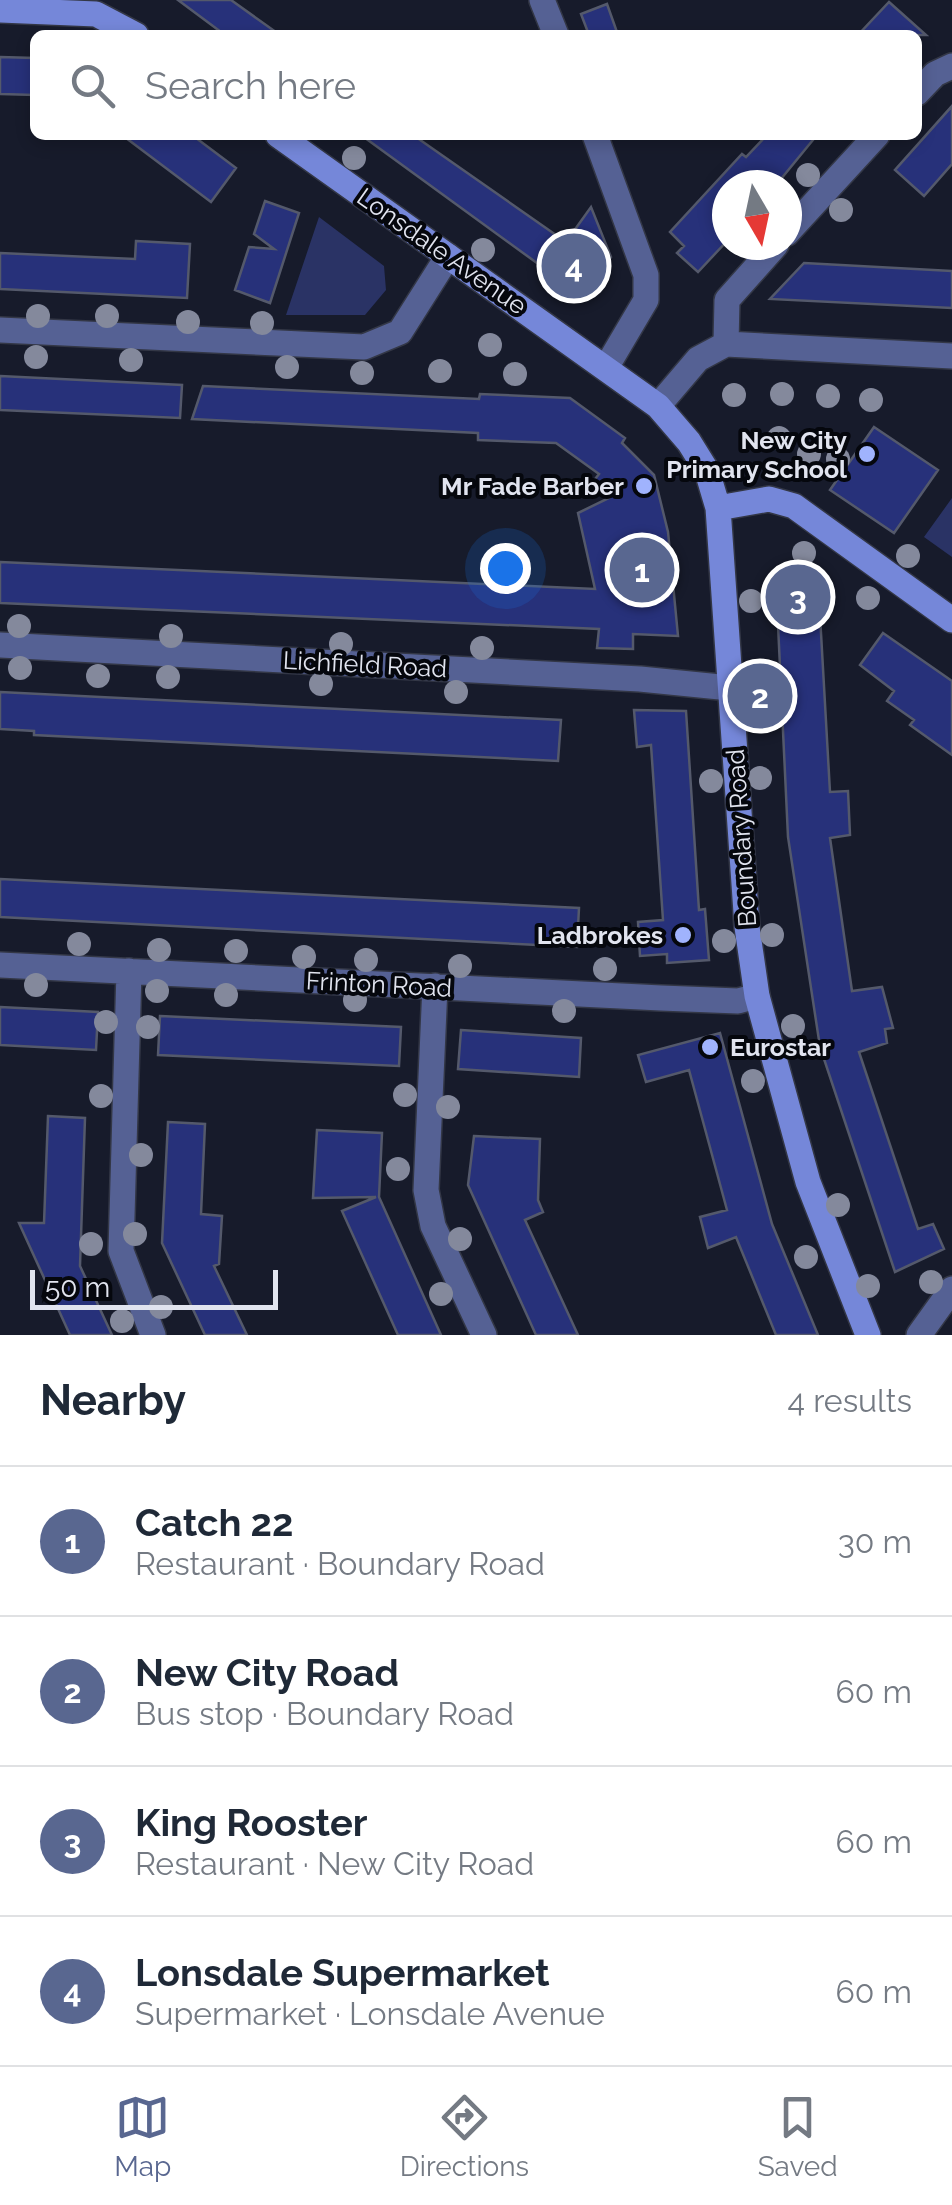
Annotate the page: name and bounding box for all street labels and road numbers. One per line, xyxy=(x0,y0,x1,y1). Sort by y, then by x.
street label: Lonsdale Avenue xyxy=(352,181,532,321)
street label: Lichfield Road xyxy=(282,645,448,683)
street label: Boundary Road xyxy=(720,748,762,928)
street label: Frinton Road xyxy=(305,965,453,1003)

